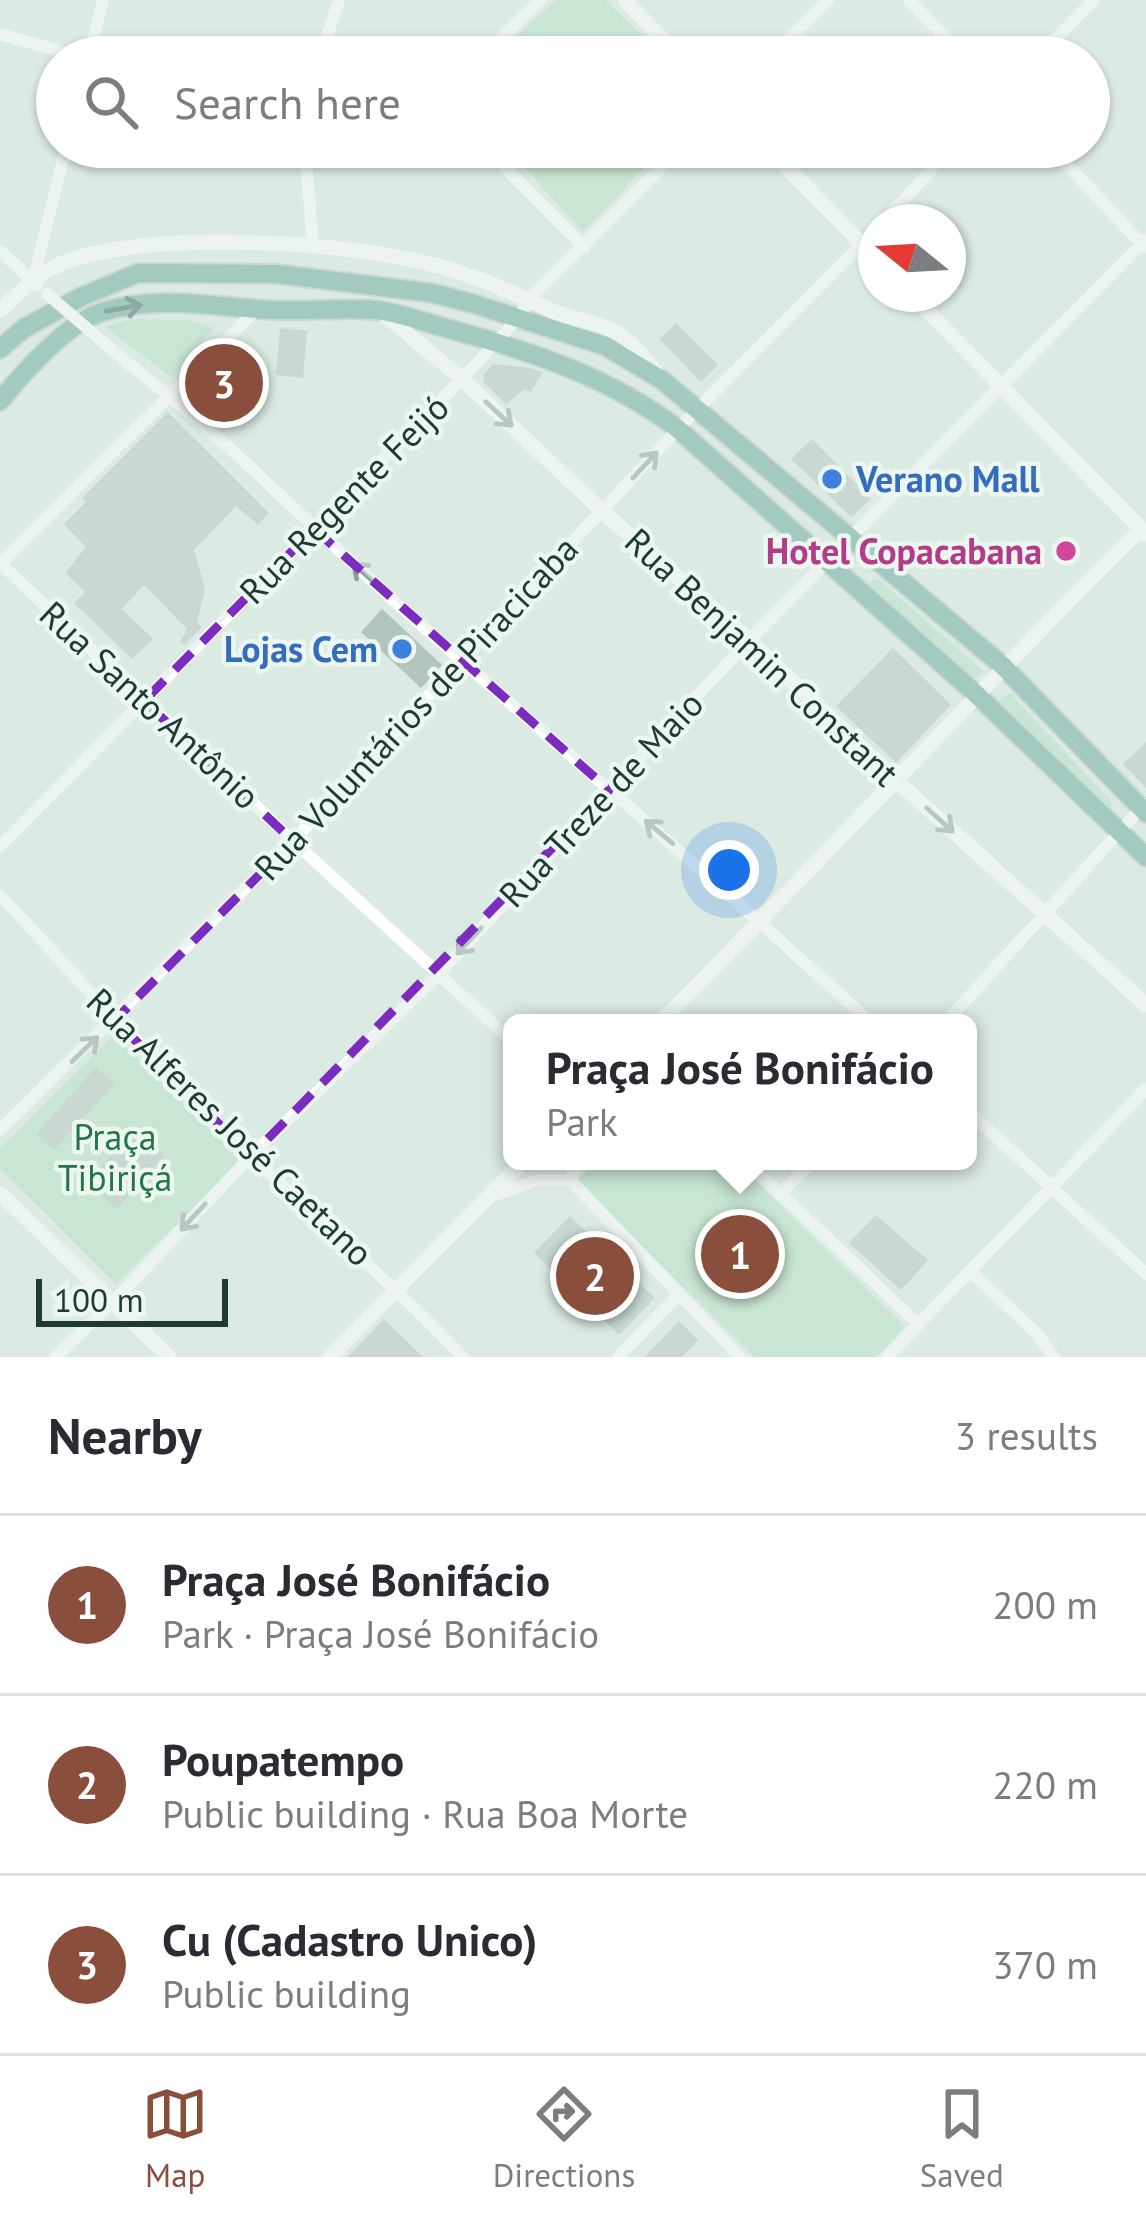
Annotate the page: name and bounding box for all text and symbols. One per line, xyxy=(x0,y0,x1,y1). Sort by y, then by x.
search box xyxy=(36,36,1110,168)
icon: search xyxy=(78,69,144,135)
text: Search here xyxy=(174,73,401,131)
north arrow xyxy=(858,204,966,312)
one-way arrow xyxy=(104,296,143,319)
pin: 3 xyxy=(185,338,263,428)
street label: Rua Regente Feijó xyxy=(229,384,459,614)
one-way arrow xyxy=(484,399,513,427)
one-way arrow xyxy=(631,450,659,480)
place label: Verano Mall xyxy=(855,455,1040,502)
marker: Verano Mall xyxy=(819,466,845,492)
street label: Rua Benjamin Constant xyxy=(615,517,909,796)
street label: Rua Voluntários de Piracicaba xyxy=(243,525,588,890)
place label: Hotel Copacabana xyxy=(766,527,1042,574)
marker: Hotel Copacabana xyxy=(1053,538,1079,564)
one-way arrow xyxy=(351,562,382,589)
street label: Rua Santo Antônio xyxy=(30,590,270,819)
place label: Lojas Cem xyxy=(224,625,378,672)
marker: Lojas Cem xyxy=(389,636,415,662)
street label: Rua Treze de Maio xyxy=(488,681,713,917)
one-way arrow xyxy=(924,806,955,833)
one-way arrow xyxy=(644,819,675,847)
your location xyxy=(699,840,759,900)
one-way arrow xyxy=(456,926,484,955)
street label: Rua Alferes José Caetano xyxy=(77,977,384,1276)
popup xyxy=(503,1014,977,1170)
one-way arrow xyxy=(69,1035,99,1063)
text: Praça José Bonifácio xyxy=(546,1038,934,1096)
text: Park xyxy=(546,1096,618,1147)
park label: Praça Tibiriçá xyxy=(58,1113,172,1201)
one-way arrow xyxy=(180,1201,208,1231)
pin: 1 xyxy=(701,1209,779,1299)
pin: 2 xyxy=(556,1231,634,1321)
scale bar xyxy=(36,1273,228,1326)
text: 100 m xyxy=(54,1278,144,1321)
text: Nearby xyxy=(48,1402,202,1468)
text: 3 results xyxy=(955,1410,1098,1461)
text: Praça José Bonifácio xyxy=(162,1550,550,1608)
text: 1 xyxy=(76,1579,98,1630)
text: 200 m xyxy=(992,1579,1098,1630)
text: Park · Praça José Bonifácio xyxy=(162,1608,599,1659)
text: Poupatempo xyxy=(162,1730,404,1788)
text: 2 xyxy=(76,1759,98,1810)
text: 220 m xyxy=(992,1759,1098,1810)
text: Public building · Rua Boa Morte xyxy=(162,1788,688,1839)
text: Cu (Cadastro Unico) xyxy=(162,1910,537,1968)
text: 3 xyxy=(76,1939,98,1990)
text: 370 m xyxy=(992,1939,1098,1990)
text: Public building xyxy=(162,1968,411,2019)
tab: Map xyxy=(142,2081,208,2196)
tab: Directions xyxy=(493,2081,635,2196)
tab: Saved xyxy=(920,2081,1004,2196)

